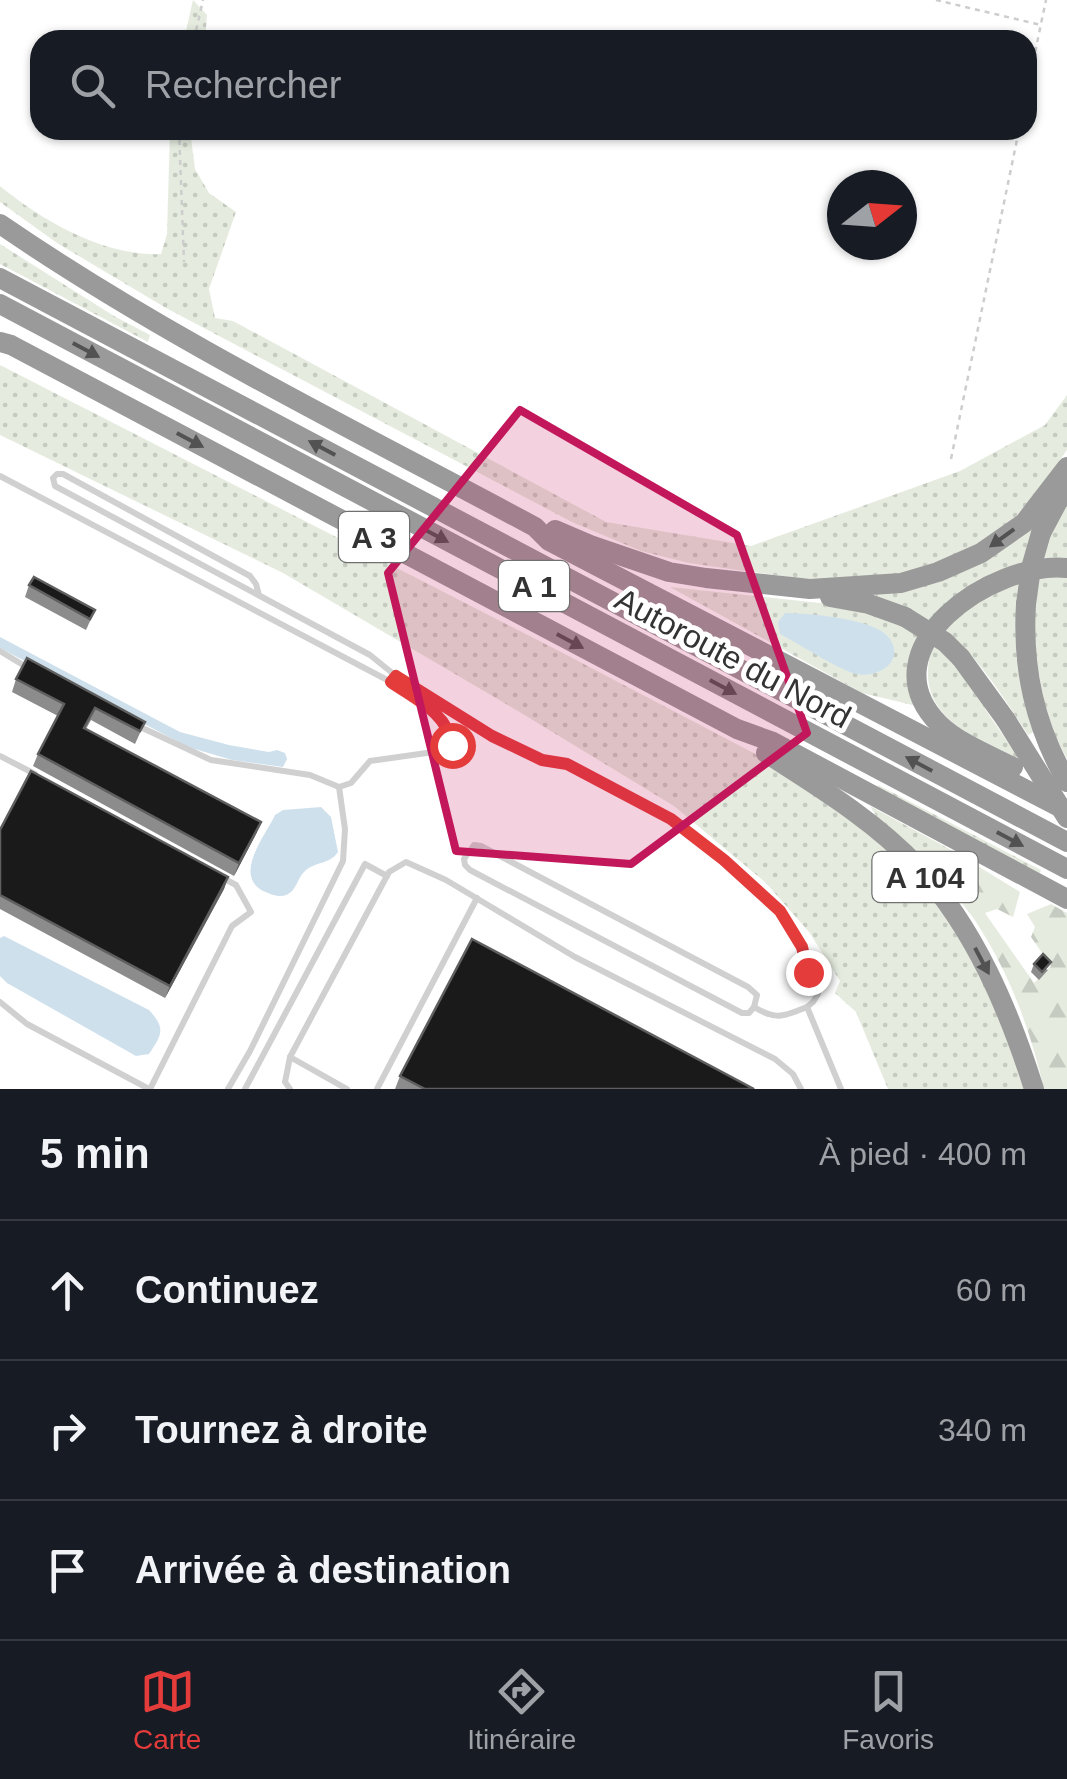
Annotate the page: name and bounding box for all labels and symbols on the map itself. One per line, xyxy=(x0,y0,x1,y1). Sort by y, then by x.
north arrow xyxy=(827,170,917,260)
one-way arrow xyxy=(72,341,101,358)
one-way arrow xyxy=(175,431,204,448)
one-way arrow xyxy=(308,440,337,457)
road number: A 3 xyxy=(339,512,409,562)
one-way arrow xyxy=(421,526,450,543)
one-way arrow xyxy=(988,528,1015,548)
road number: A 1 xyxy=(499,561,569,611)
street label: Autoroute du Nord xyxy=(609,581,857,735)
one-way arrow xyxy=(555,632,584,649)
one-way arrow xyxy=(708,678,737,695)
route start xyxy=(430,723,476,769)
one-way arrow xyxy=(904,756,933,773)
one-way arrow xyxy=(995,830,1024,847)
road number: A 104 xyxy=(872,852,978,902)
one-way arrow xyxy=(973,947,990,976)
route end xyxy=(786,950,832,996)

